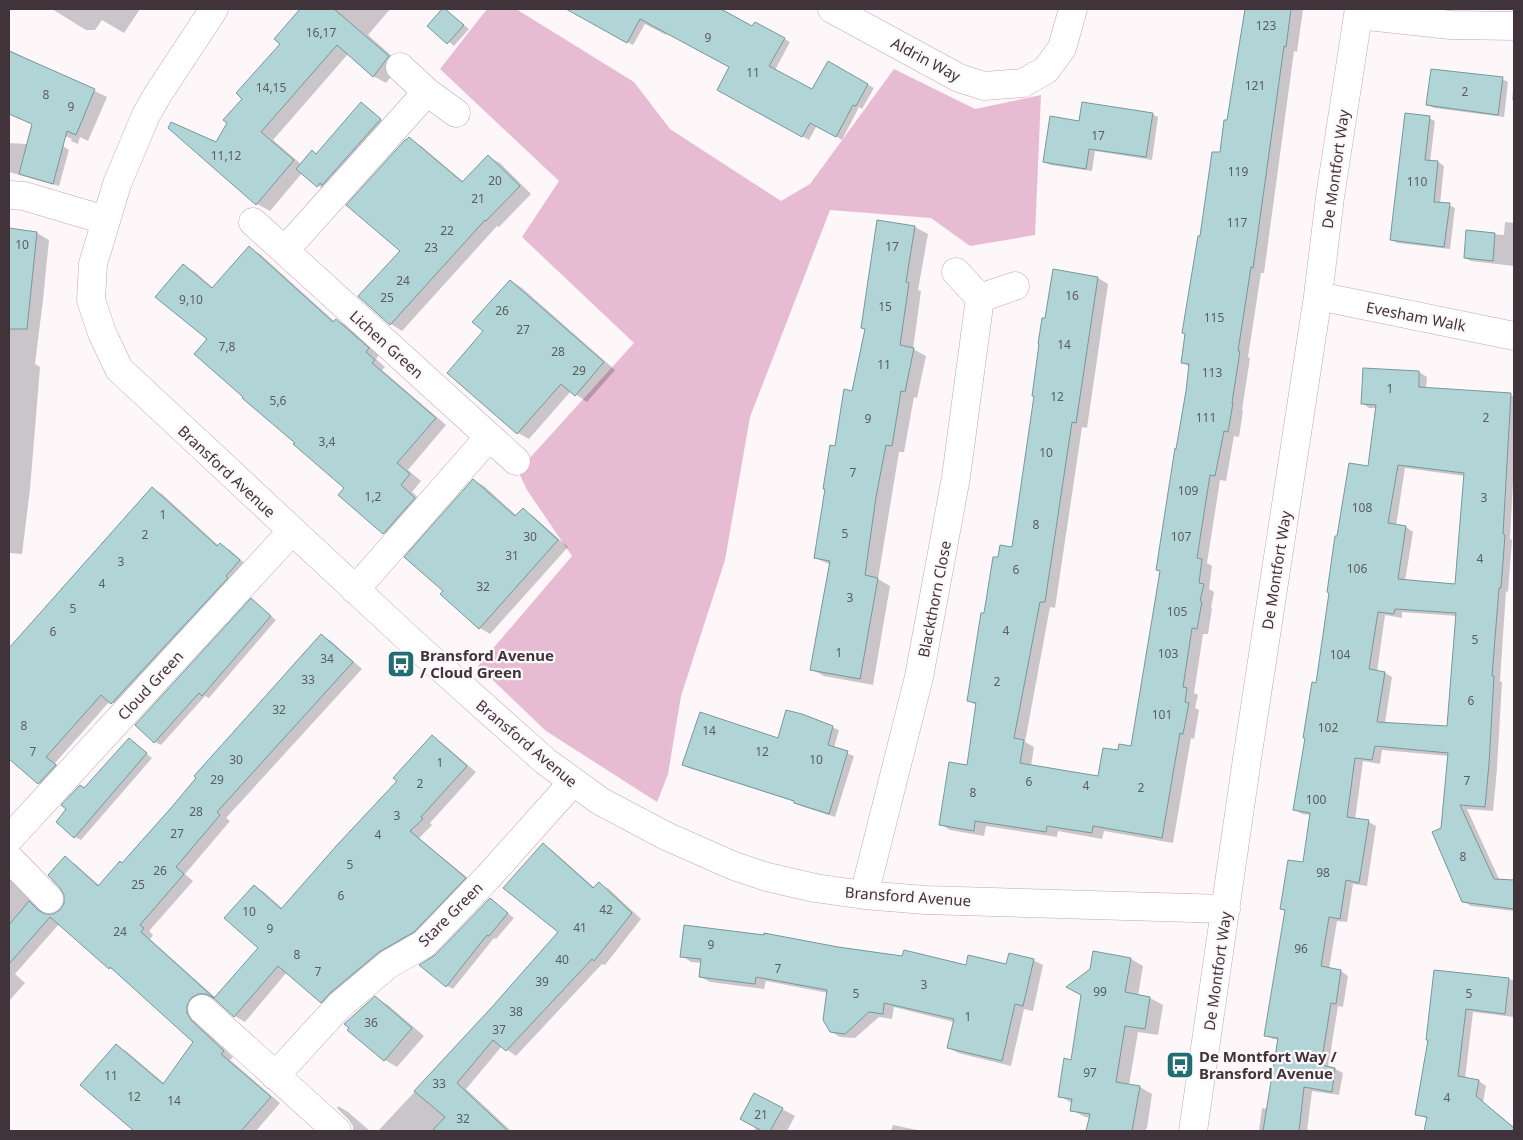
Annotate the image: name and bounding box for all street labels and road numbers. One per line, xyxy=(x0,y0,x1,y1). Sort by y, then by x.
street label: Aldrin Way xyxy=(888,32,964,86)
street label: De Montfort Way xyxy=(1317,108,1353,230)
street label: Evesham Walk xyxy=(1364,297,1468,335)
street label: Lichen Green xyxy=(346,306,428,382)
street label: Bransford Avenue xyxy=(174,421,280,521)
street label: De Montfort Way xyxy=(1257,509,1295,631)
street label: Blackthorn Close xyxy=(913,539,955,659)
street label: Cloud Green xyxy=(113,646,187,724)
street label: Bransford Avenue xyxy=(472,695,582,791)
street label: Stare Green xyxy=(413,877,487,951)
street label: Bransford Avenue xyxy=(844,882,972,910)
street label: De Montfort Way xyxy=(1199,910,1235,1032)

